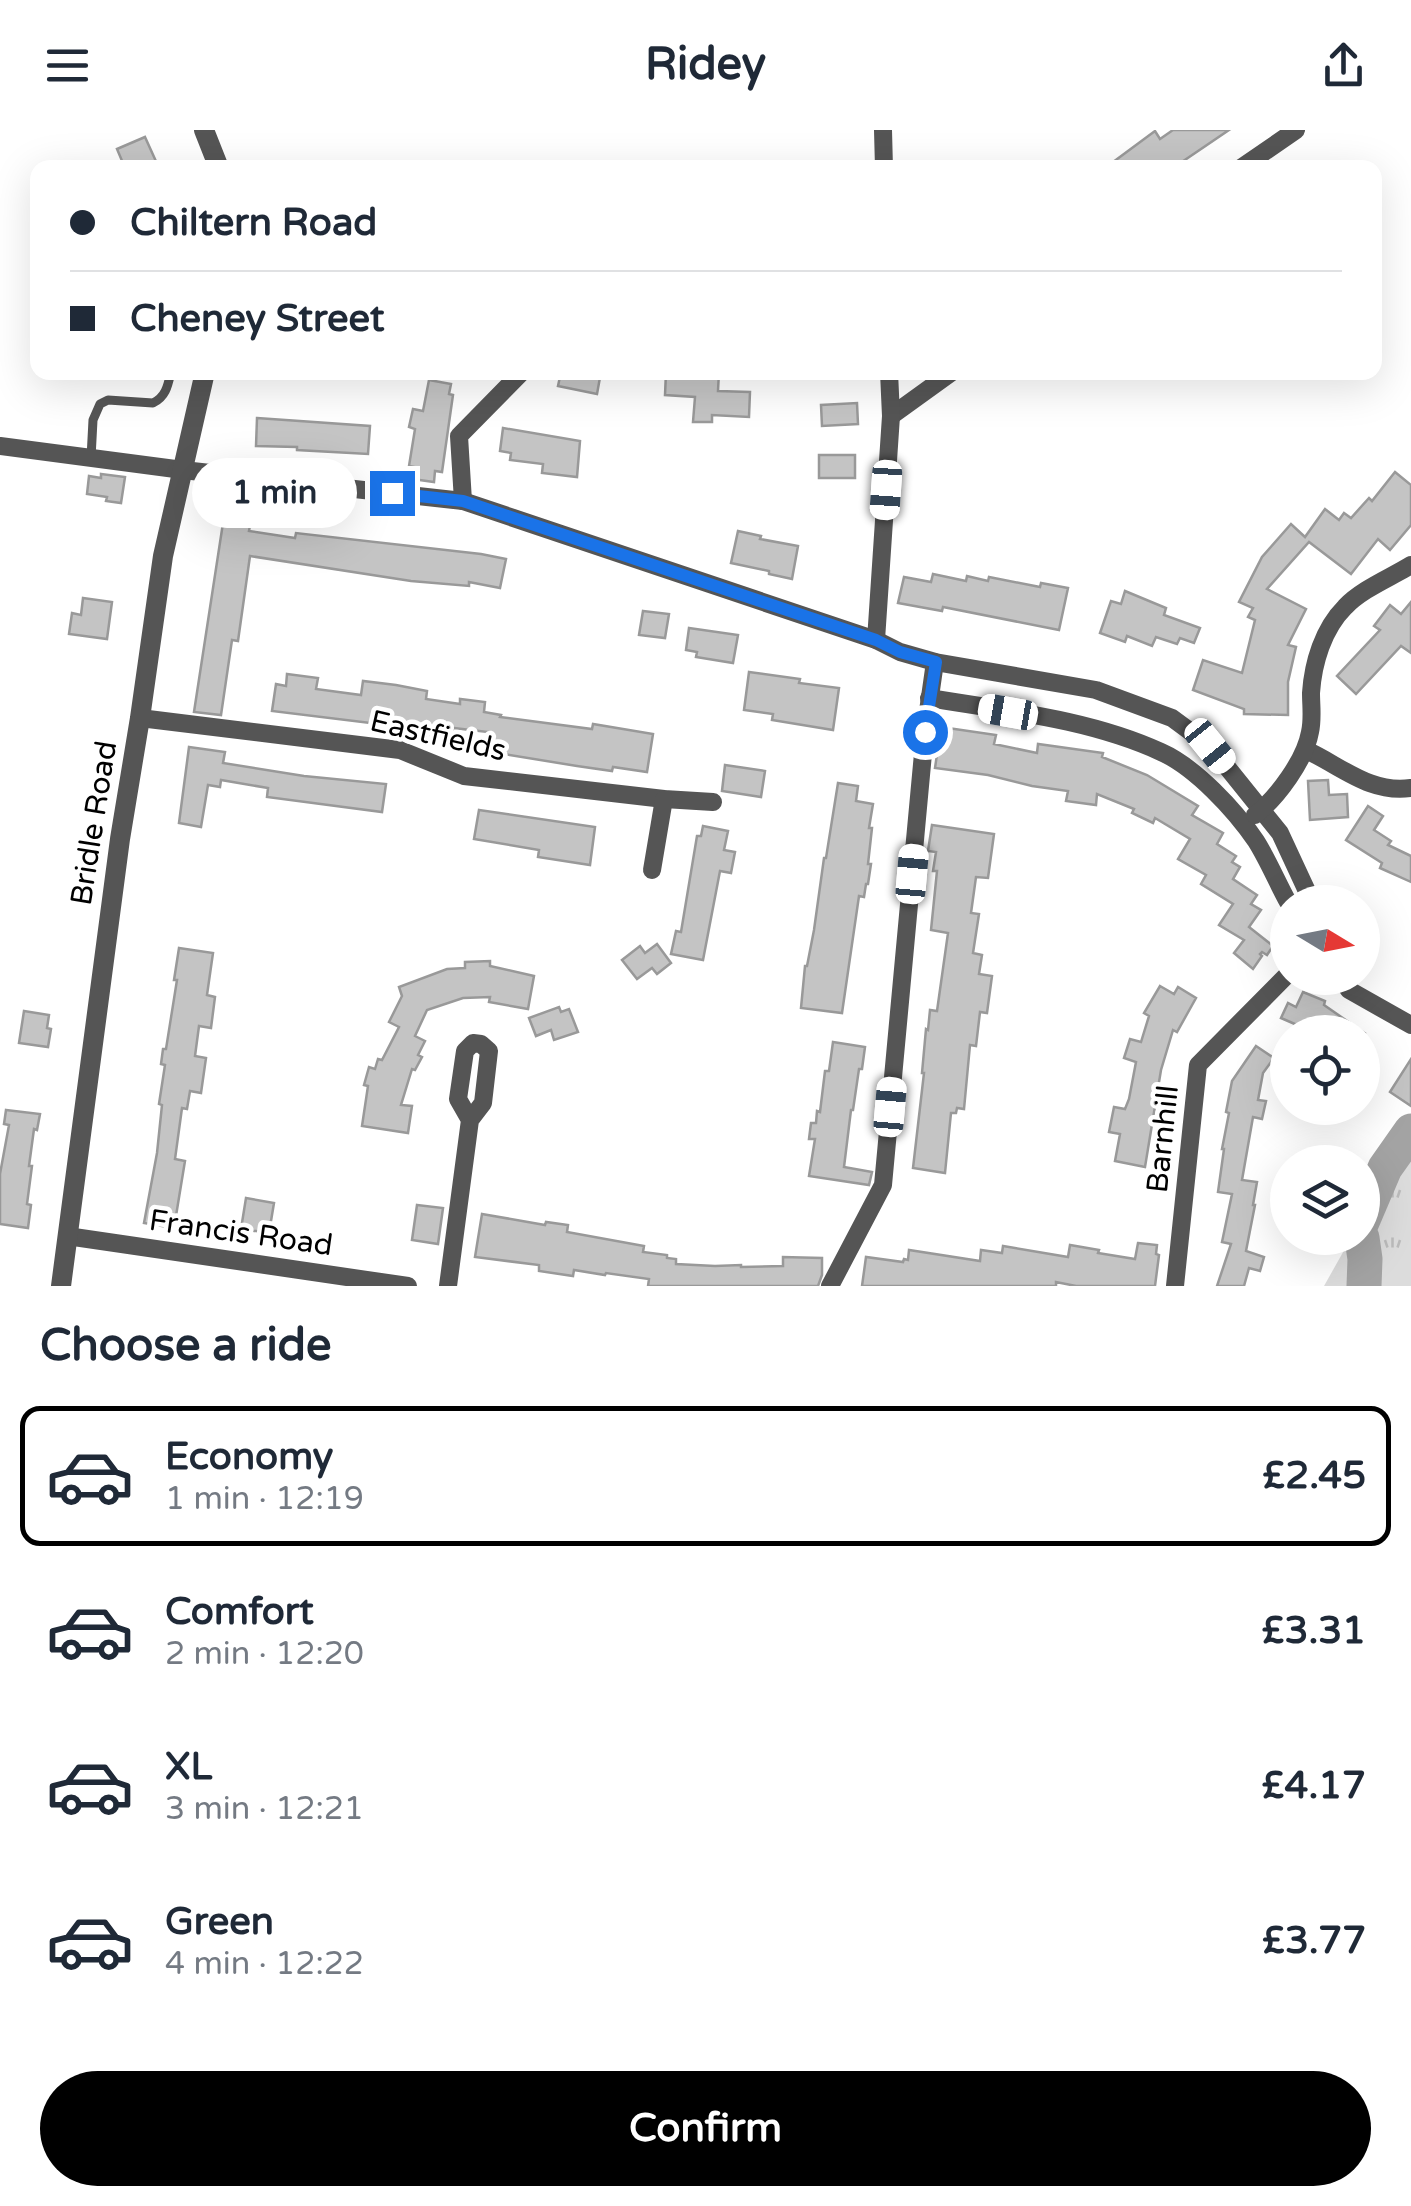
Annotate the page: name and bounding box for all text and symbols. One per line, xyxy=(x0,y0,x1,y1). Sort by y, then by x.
icon: menu xyxy=(40,38,95,93)
text: Ridey xyxy=(645,38,766,92)
icon: share xyxy=(1316,38,1371,93)
text: Chiltern Road xyxy=(130,200,377,246)
text: Cheney Street xyxy=(130,296,384,342)
callout: 1 min xyxy=(192,458,357,528)
car xyxy=(869,459,903,521)
route end xyxy=(370,471,415,516)
text: 1 min xyxy=(232,474,317,512)
car xyxy=(976,692,1040,732)
street label: Eastfields xyxy=(366,702,510,770)
route start xyxy=(903,710,948,755)
car xyxy=(1179,713,1241,779)
street label: Bridle Road xyxy=(63,738,125,908)
car xyxy=(894,843,930,905)
north arrow xyxy=(1270,885,1380,995)
map controls xyxy=(1270,885,1380,1255)
button: locate xyxy=(1270,1015,1380,1125)
car xyxy=(872,1076,908,1138)
street label: Barnhill xyxy=(1139,1083,1187,1195)
button: layers xyxy=(1270,1145,1380,1255)
street label: Francis Road xyxy=(147,1202,335,1264)
text: Choose a ride xyxy=(40,1319,331,1373)
icon: car xyxy=(45,1431,135,1521)
text: Economy xyxy=(165,1434,333,1480)
text: £2.45 xyxy=(1262,1453,1366,1499)
text: 1 min · 12:19 xyxy=(165,1480,364,1518)
icon: car xyxy=(45,1586,135,1676)
text: Comfort xyxy=(165,1589,314,1635)
text: £3.31 xyxy=(1262,1608,1366,1654)
text: 2 min · 12:20 xyxy=(165,1635,364,1673)
icon: car xyxy=(45,1741,135,1831)
text: XL xyxy=(165,1744,212,1790)
text: £4.17 xyxy=(1262,1763,1366,1809)
text: 3 min · 12:21 xyxy=(165,1790,364,1828)
icon: car xyxy=(45,1896,135,1986)
text: Green xyxy=(165,1899,274,1945)
text: £3.77 xyxy=(1262,1918,1366,1964)
text: 4 min · 12:22 xyxy=(165,1945,364,1983)
button: Confirm xyxy=(40,2071,1371,2186)

